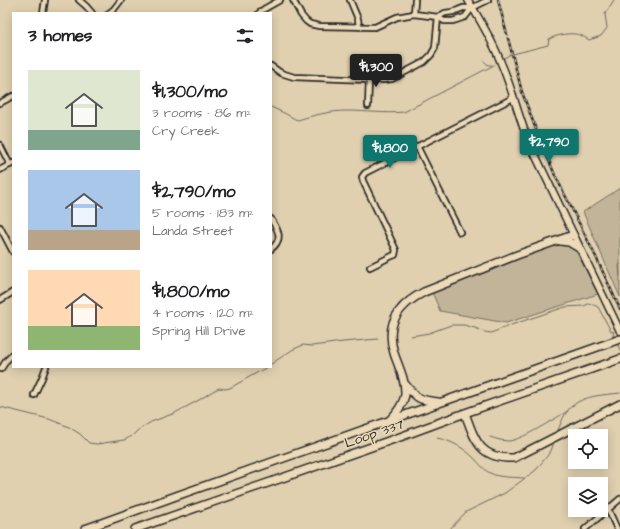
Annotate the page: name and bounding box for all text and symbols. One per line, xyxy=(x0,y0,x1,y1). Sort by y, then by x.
text: 3 homes xyxy=(28,24,92,48)
icon: filters xyxy=(234,25,256,47)
pin: $1,300 xyxy=(343,54,409,88)
text: $1,300 xyxy=(359,58,393,76)
text: $1,300/mo xyxy=(152,80,227,104)
icon: home xyxy=(60,86,108,134)
text: 3 rooms · 86 m² xyxy=(152,104,251,122)
text: Cry Creek xyxy=(152,122,219,140)
pin: $2,790 xyxy=(516,129,582,163)
text: $2,790 xyxy=(529,133,569,151)
pin: $1,800 xyxy=(357,135,423,169)
text: $1,800 xyxy=(372,139,408,157)
text: $2,790/mo xyxy=(152,180,236,204)
icon: home xyxy=(60,186,108,234)
text: 5 rooms · 183 m² xyxy=(152,204,254,222)
text: Landa Street xyxy=(152,222,233,240)
text: $1,800/mo xyxy=(152,280,230,304)
icon: home xyxy=(60,286,108,334)
text: 4 rooms · 120 m² xyxy=(152,304,254,322)
text: Spring Hill Drive xyxy=(152,322,246,340)
street label: Loop 337 xyxy=(342,414,407,453)
map controls xyxy=(568,429,608,517)
button: locate xyxy=(568,429,608,469)
button: layers xyxy=(568,477,608,517)

